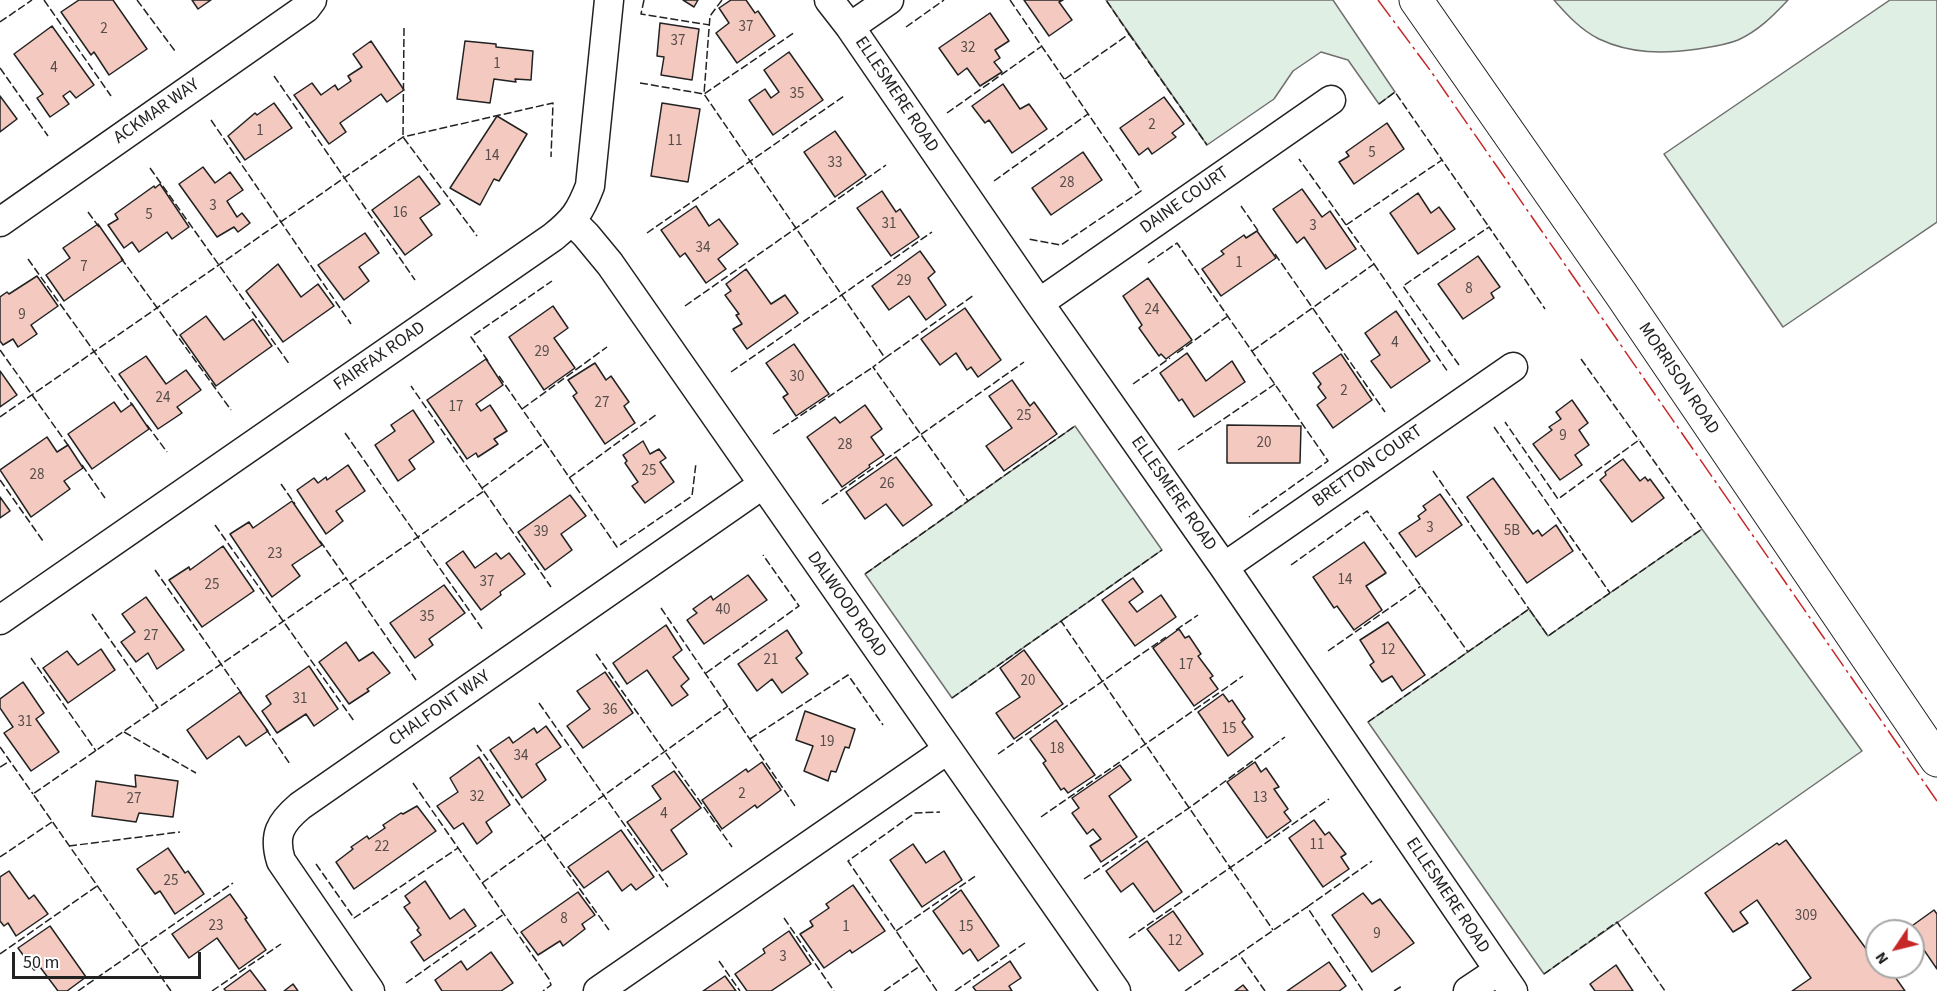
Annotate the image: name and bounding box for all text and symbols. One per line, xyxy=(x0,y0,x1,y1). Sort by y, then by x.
house number: 37 xyxy=(739,19,753,37)
house number: 2 xyxy=(100,21,108,39)
house number: 37 xyxy=(671,33,685,51)
street label: ELLESMERE ROAD xyxy=(849,33,943,157)
house number: 32 xyxy=(961,40,975,58)
house number: 1 xyxy=(493,56,501,74)
house number: 4 xyxy=(50,60,58,78)
street label: ACKMAR WAY xyxy=(110,75,204,149)
house number: 35 xyxy=(790,86,804,104)
house number: 2 xyxy=(1148,117,1156,135)
house number: 1 xyxy=(256,123,264,141)
house number: 11 xyxy=(668,133,682,151)
house number: 5 xyxy=(1368,145,1376,163)
house number: 14 xyxy=(485,148,499,166)
house number: 33 xyxy=(828,155,842,173)
street label: DAINE COURT xyxy=(1137,163,1233,239)
house number: 28 xyxy=(1060,175,1074,193)
house number: 3 xyxy=(209,198,217,216)
house number: 16 xyxy=(393,205,407,223)
house number: 5 xyxy=(145,207,153,225)
house number: 31 xyxy=(882,216,896,234)
house number: 3 xyxy=(1309,218,1317,236)
house number: 34 xyxy=(696,240,710,258)
house number: 1 xyxy=(1235,255,1243,273)
house number: 7 xyxy=(80,259,88,277)
house number: 29 xyxy=(897,273,911,291)
house number: 8 xyxy=(1465,281,1473,299)
house number: 24 xyxy=(1145,302,1159,320)
house number: 9 xyxy=(18,307,26,325)
street label: FAIRFAX ROAD xyxy=(330,318,430,396)
street label: MORRISON ROAD xyxy=(1633,319,1723,439)
house number: 4 xyxy=(1391,335,1399,353)
house number: 29 xyxy=(535,344,549,362)
house number: 30 xyxy=(790,369,804,387)
house number: 2 xyxy=(1340,383,1348,401)
house number: 24 xyxy=(156,390,170,408)
house number: 27 xyxy=(595,395,609,413)
house number: 17 xyxy=(449,399,463,417)
house number: 25 xyxy=(1017,408,1031,426)
street label: BRETTON COURT xyxy=(1309,421,1427,513)
house number: 9 xyxy=(1559,428,1567,446)
street label: ELLESMERE ROAD xyxy=(1125,433,1221,555)
house number: 20 xyxy=(1257,435,1271,453)
house number: 28 xyxy=(838,437,852,455)
house number: 25 xyxy=(642,463,656,481)
house number: 28 xyxy=(30,467,44,485)
house number: 26 xyxy=(880,476,894,494)
house number: 3 xyxy=(1426,520,1434,538)
house number: 5B xyxy=(1504,523,1520,541)
house number: 39 xyxy=(534,524,548,542)
house number: 23 xyxy=(268,546,282,564)
street label: DALWOOD ROAD xyxy=(802,548,890,662)
house number: 14 xyxy=(1338,572,1352,590)
house number: 37 xyxy=(480,574,494,592)
house number: 25 xyxy=(205,577,219,595)
house number: 40 xyxy=(716,602,730,620)
house number: 35 xyxy=(420,609,434,627)
house number: 27 xyxy=(144,628,158,646)
house number: 12 xyxy=(1381,642,1395,660)
house number: 21 xyxy=(764,652,778,670)
house number: 17 xyxy=(1179,657,1193,675)
street label: CHALFONT WAY xyxy=(385,666,495,752)
house number: 20 xyxy=(1021,673,1035,691)
house number: 31 xyxy=(293,691,307,709)
house number: 36 xyxy=(603,702,617,720)
house number: 31 xyxy=(18,714,32,732)
house number: 15 xyxy=(1222,721,1236,739)
house number: 19 xyxy=(820,734,834,752)
house number: 18 xyxy=(1050,741,1064,759)
house number: 34 xyxy=(514,748,528,766)
house number: 2 xyxy=(738,786,746,804)
house number: 32 xyxy=(470,789,484,807)
house number: 13 xyxy=(1253,790,1267,808)
house number: 27 xyxy=(127,791,141,809)
house number: 4 xyxy=(660,806,668,824)
street label: ELLESMERE ROAD xyxy=(1400,834,1494,958)
house number: 11 xyxy=(1310,837,1324,855)
house number: 22 xyxy=(375,839,389,857)
house number: 25 xyxy=(164,873,178,891)
house number: 309 xyxy=(1795,908,1817,926)
house number: 8 xyxy=(560,911,568,929)
house number: 23 xyxy=(209,918,223,936)
house number: 1 xyxy=(842,919,850,937)
house number: 15 xyxy=(959,919,973,937)
north arrow xyxy=(1865,919,1925,979)
house number: 9 xyxy=(1373,926,1381,944)
house number: 12 xyxy=(1168,933,1182,951)
scale bar xyxy=(15,940,204,978)
text: N xyxy=(1870,948,1894,969)
house number: 3 xyxy=(779,949,787,967)
text: 50 m xyxy=(23,950,59,975)

